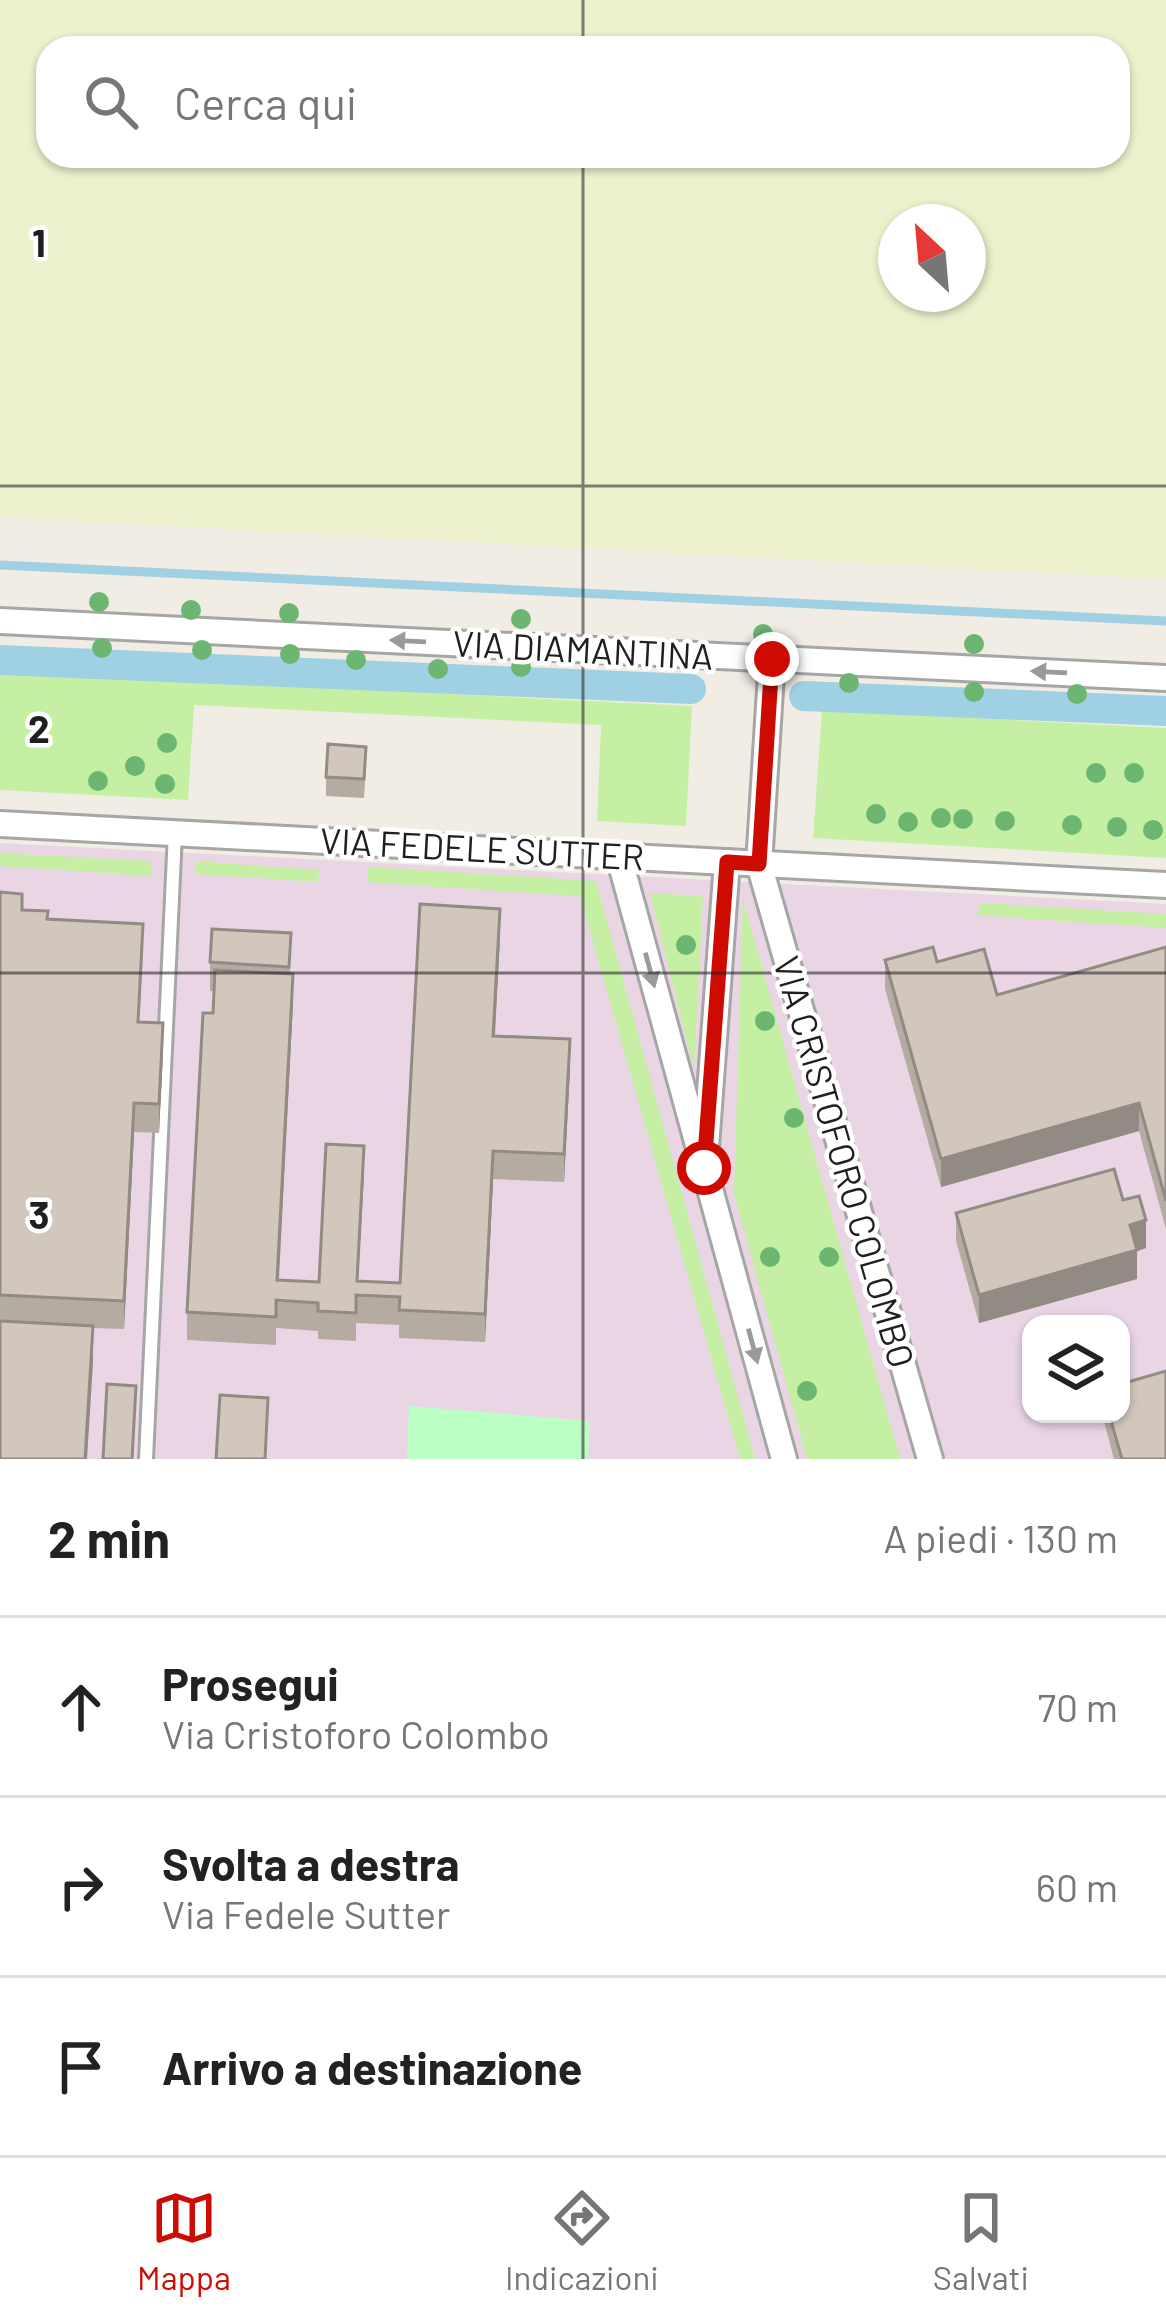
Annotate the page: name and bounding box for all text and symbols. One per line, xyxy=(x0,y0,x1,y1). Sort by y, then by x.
search box xyxy=(36,36,1130,168)
icon: search xyxy=(78,69,144,135)
text: Cerca qui xyxy=(174,75,357,129)
north arrow xyxy=(878,204,986,312)
text: 1 xyxy=(32,218,46,265)
street label: VIA DIAMANTINA xyxy=(452,620,714,677)
one-way arrow xyxy=(388,631,426,650)
route end xyxy=(745,632,799,686)
one-way arrow xyxy=(1029,662,1067,681)
text: 2 xyxy=(28,704,50,751)
street label: VIA FEDELE SUTTER xyxy=(319,818,645,877)
one-way arrow xyxy=(641,951,660,988)
street label: VIA CRISTOFORO COLOMBO xyxy=(766,951,925,1372)
route start xyxy=(677,1141,731,1195)
text: 3 xyxy=(28,1190,50,1237)
map controls xyxy=(1022,1315,1130,1423)
button: layers xyxy=(1022,1315,1130,1423)
one-way arrow xyxy=(745,1328,763,1364)
text: 2 min xyxy=(48,1507,170,1568)
text: A piedi · 130 m xyxy=(883,1514,1118,1561)
text: Prosegui xyxy=(162,1656,339,1710)
icon: ahead xyxy=(48,1674,114,1740)
text: 70 m xyxy=(1037,1683,1118,1730)
text: Via Cristoforo Colombo xyxy=(162,1710,550,1757)
text: Svolta a destra xyxy=(162,1836,459,1890)
icon: right xyxy=(48,1854,114,1920)
text: 60 m xyxy=(1036,1863,1118,1910)
text: Via Fedele Sutter xyxy=(162,1890,450,1937)
icon: arrive xyxy=(48,2034,114,2100)
text: Arrivo a destinazione xyxy=(162,2040,582,2094)
tab: Mappa xyxy=(137,2185,231,2297)
tab: Indicazioni xyxy=(505,2185,659,2297)
tab: Salvati xyxy=(933,2185,1029,2297)

